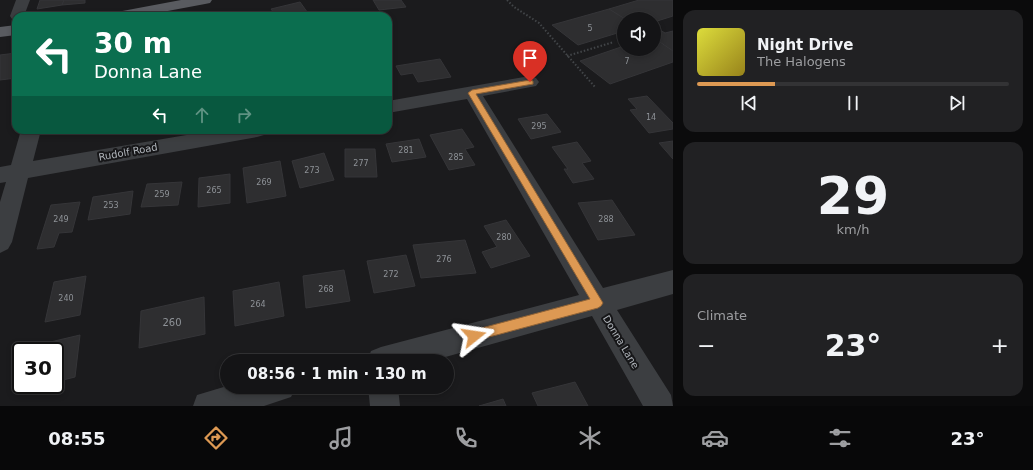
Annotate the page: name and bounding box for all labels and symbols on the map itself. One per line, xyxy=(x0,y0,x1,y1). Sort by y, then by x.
house number: 5 xyxy=(587,24,593,33)
pin xyxy=(513,41,547,82)
house number: 7 xyxy=(624,57,630,66)
house number: 14 xyxy=(646,113,656,122)
house number: 295 xyxy=(531,122,547,131)
street label: Rudolf Road xyxy=(98,141,158,163)
house number: 281 xyxy=(398,146,414,155)
house number: 285 xyxy=(448,153,464,162)
house number: 277 xyxy=(353,159,369,168)
house number: 273 xyxy=(304,166,320,175)
house number: 269 xyxy=(256,178,272,187)
house number: 265 xyxy=(206,186,222,195)
house number: 259 xyxy=(154,190,170,199)
house number: 253 xyxy=(103,201,119,210)
house number: 249 xyxy=(53,215,69,224)
house number: 288 xyxy=(598,215,614,224)
house number: 280 xyxy=(496,233,512,242)
house number: 276 xyxy=(436,255,452,264)
house number: 272 xyxy=(383,270,399,279)
house number: 268 xyxy=(318,285,334,294)
house number: 240 xyxy=(58,294,74,303)
house number: 264 xyxy=(250,300,266,309)
street label: Donna Lane xyxy=(601,313,641,371)
position arrow xyxy=(453,315,495,357)
house number: 260 xyxy=(162,317,182,328)
speed limit sign: 30 xyxy=(12,342,64,394)

